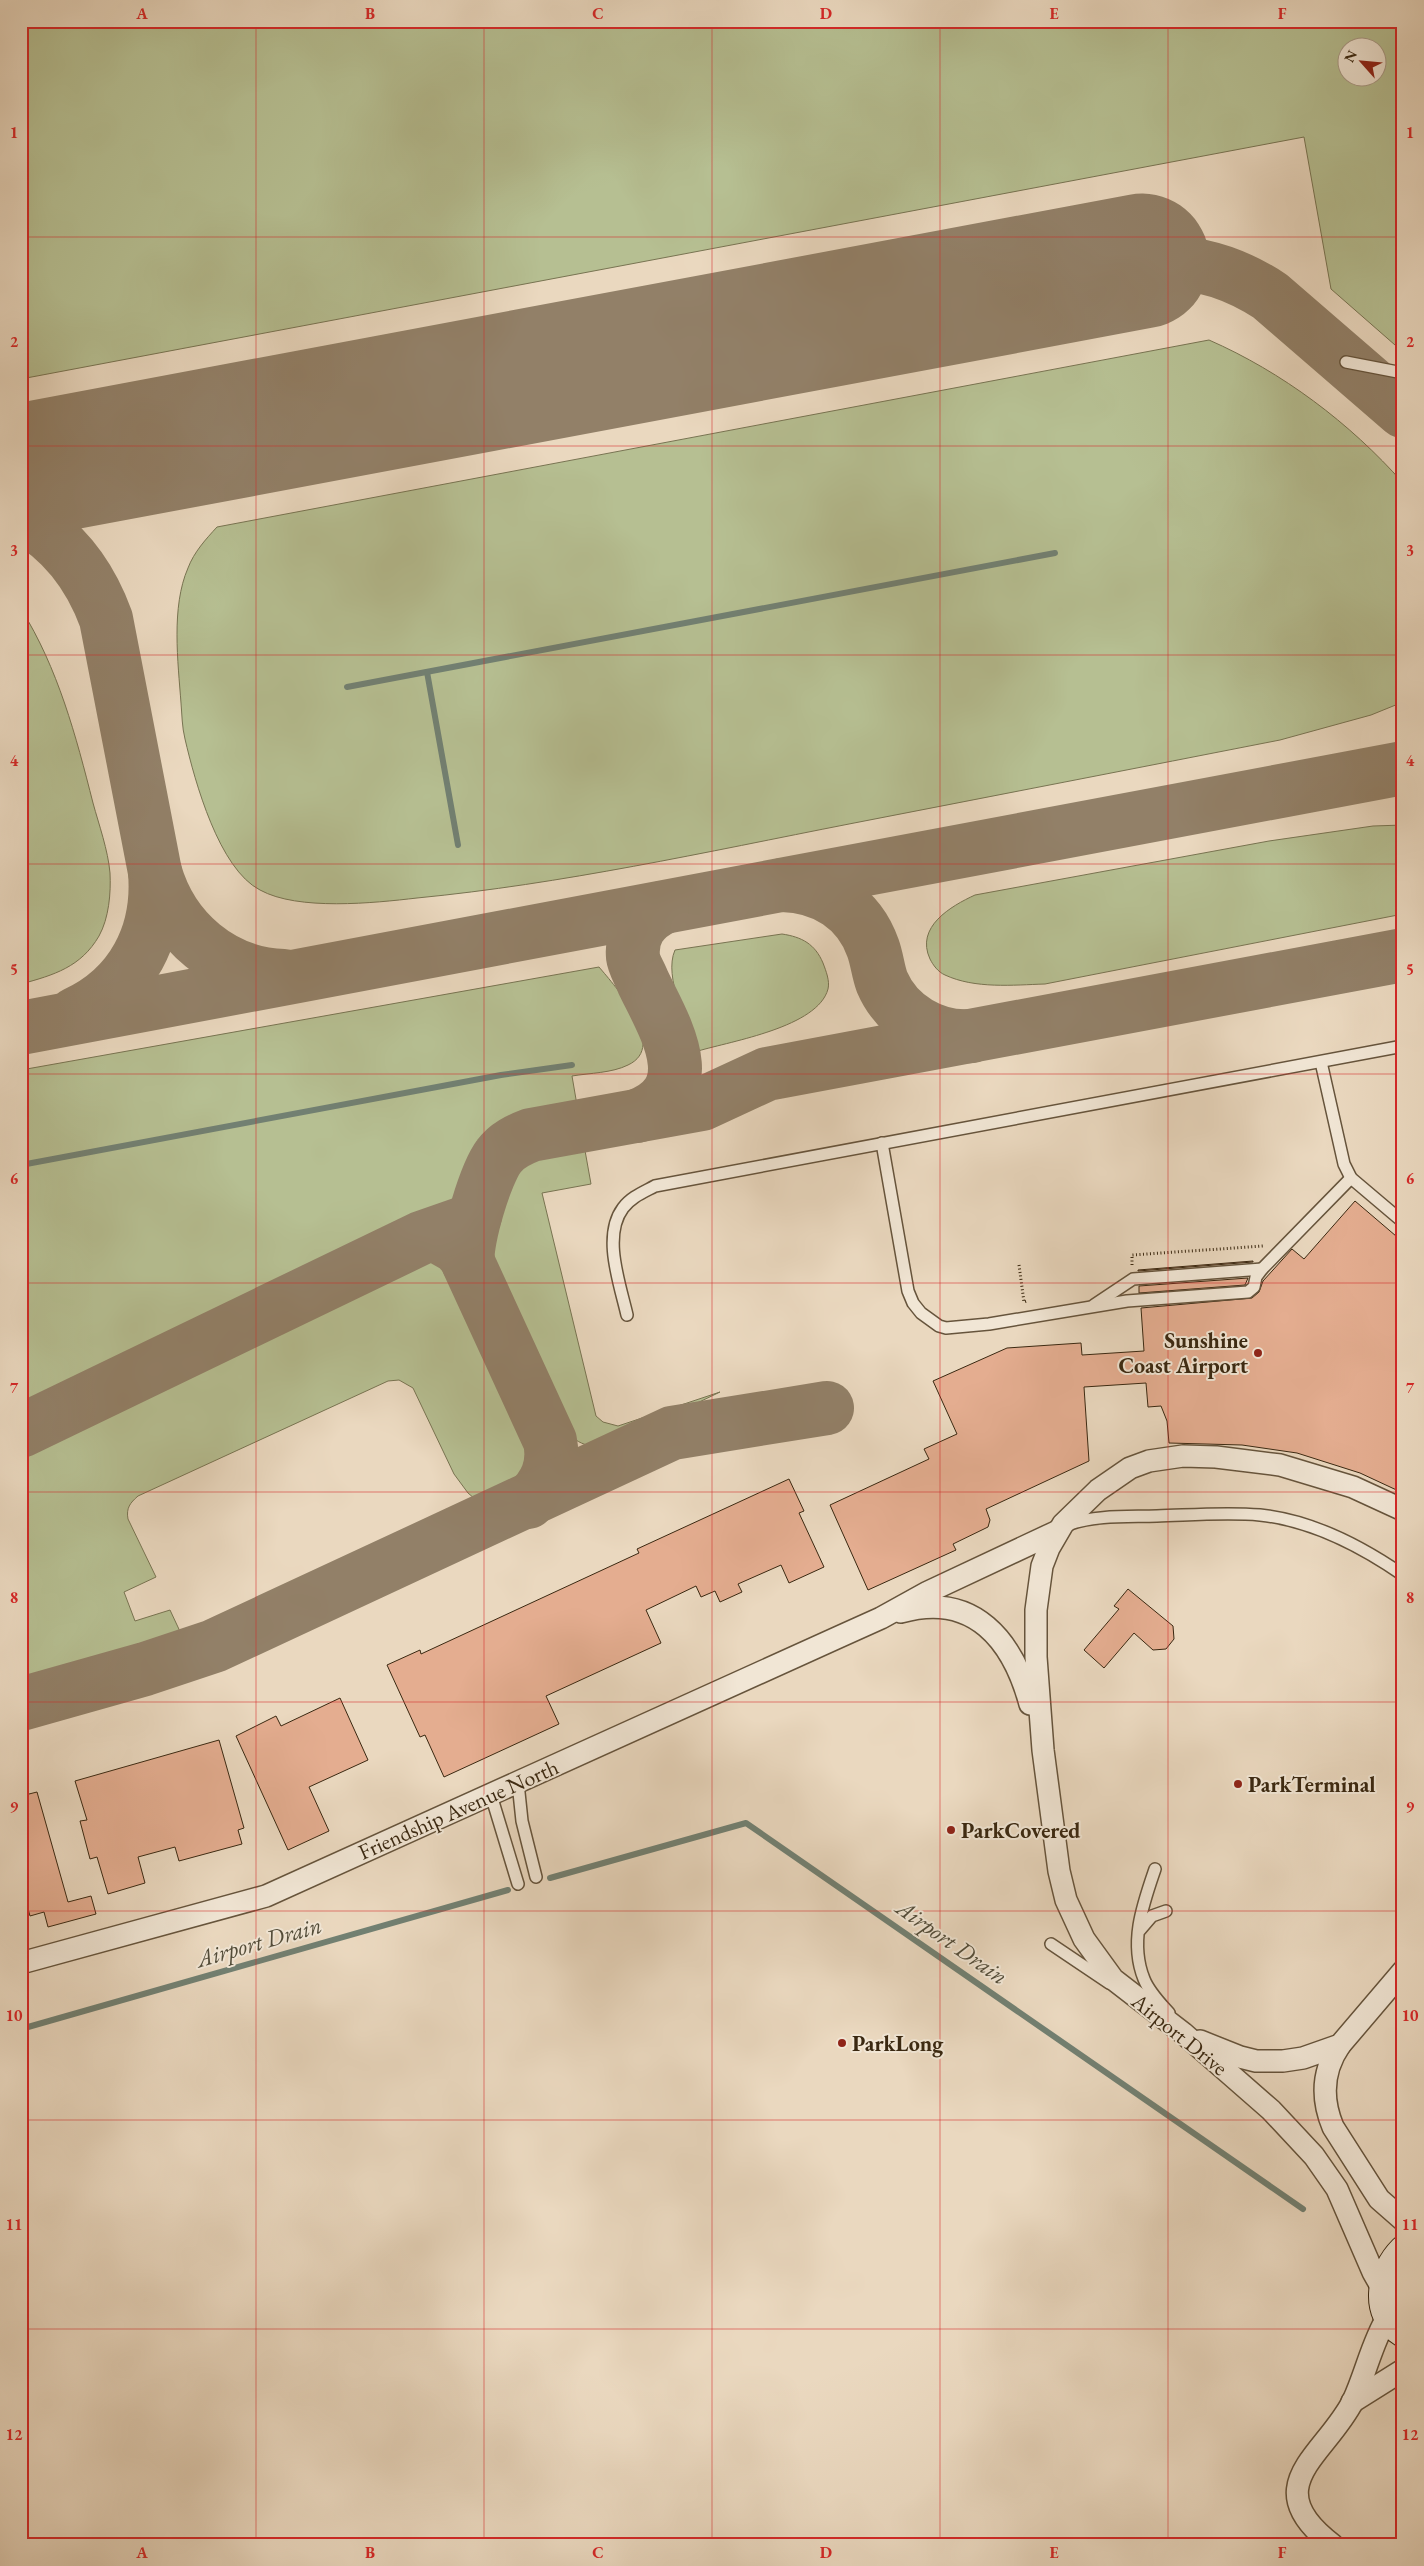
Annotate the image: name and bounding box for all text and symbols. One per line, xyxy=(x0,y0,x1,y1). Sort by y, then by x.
text: A xyxy=(135,3,148,24)
text: B xyxy=(365,3,375,24)
text: C xyxy=(592,3,604,24)
text: D xyxy=(820,3,832,24)
text: E xyxy=(1049,3,1059,24)
text: F xyxy=(1278,3,1287,24)
north arrow xyxy=(1336,38,1386,88)
text: N xyxy=(1340,46,1361,65)
text: 1 xyxy=(10,122,18,143)
text: 1 xyxy=(1406,122,1414,143)
text: 2 xyxy=(10,331,19,352)
text: 2 xyxy=(1406,331,1415,352)
text: 3 xyxy=(10,540,18,561)
text: 3 xyxy=(1406,540,1414,561)
text: 4 xyxy=(10,750,19,771)
text: 4 xyxy=(1406,750,1415,771)
text: 5 xyxy=(10,959,18,980)
text: 5 xyxy=(1406,959,1414,980)
text: 6 xyxy=(10,1168,19,1189)
text: 6 xyxy=(1406,1168,1415,1189)
place label: Sunshine Coast Airport xyxy=(1118,1326,1249,1380)
marker: Sunshine Coast Airport xyxy=(1252,1347,1264,1359)
text: 7 xyxy=(10,1377,19,1398)
text: 7 xyxy=(1406,1377,1415,1398)
text: 8 xyxy=(10,1587,18,1608)
text: 8 xyxy=(1406,1587,1414,1608)
street label: Friendship Avenue North xyxy=(353,1752,563,1867)
place label: ParkTerminal xyxy=(1248,1770,1376,1799)
marker: ParkTerminal xyxy=(1232,1778,1244,1790)
text: 9 xyxy=(10,1796,19,1817)
text: 9 xyxy=(1406,1796,1415,1817)
place label: ParkCovered xyxy=(961,1816,1080,1845)
marker: ParkCovered xyxy=(945,1824,957,1836)
water label: Airport Drain xyxy=(889,1891,1014,1991)
water label: Airport Drain xyxy=(191,1909,325,1975)
street label: Airport Drive xyxy=(1125,1986,1234,2082)
text: 10 xyxy=(6,2005,23,2026)
text: 10 xyxy=(1402,2005,1419,2026)
place label: ParkLong xyxy=(852,2029,944,2058)
marker: ParkLong xyxy=(836,2037,848,2049)
text: 11 xyxy=(6,2214,22,2235)
text: 11 xyxy=(1402,2214,1418,2235)
text: 12 xyxy=(6,2424,23,2445)
text: 12 xyxy=(1402,2424,1419,2445)
text: A xyxy=(135,2542,148,2563)
text: B xyxy=(365,2542,375,2563)
text: C xyxy=(592,2542,604,2563)
text: D xyxy=(820,2542,832,2563)
text: E xyxy=(1049,2542,1059,2563)
text: F xyxy=(1278,2542,1287,2563)

